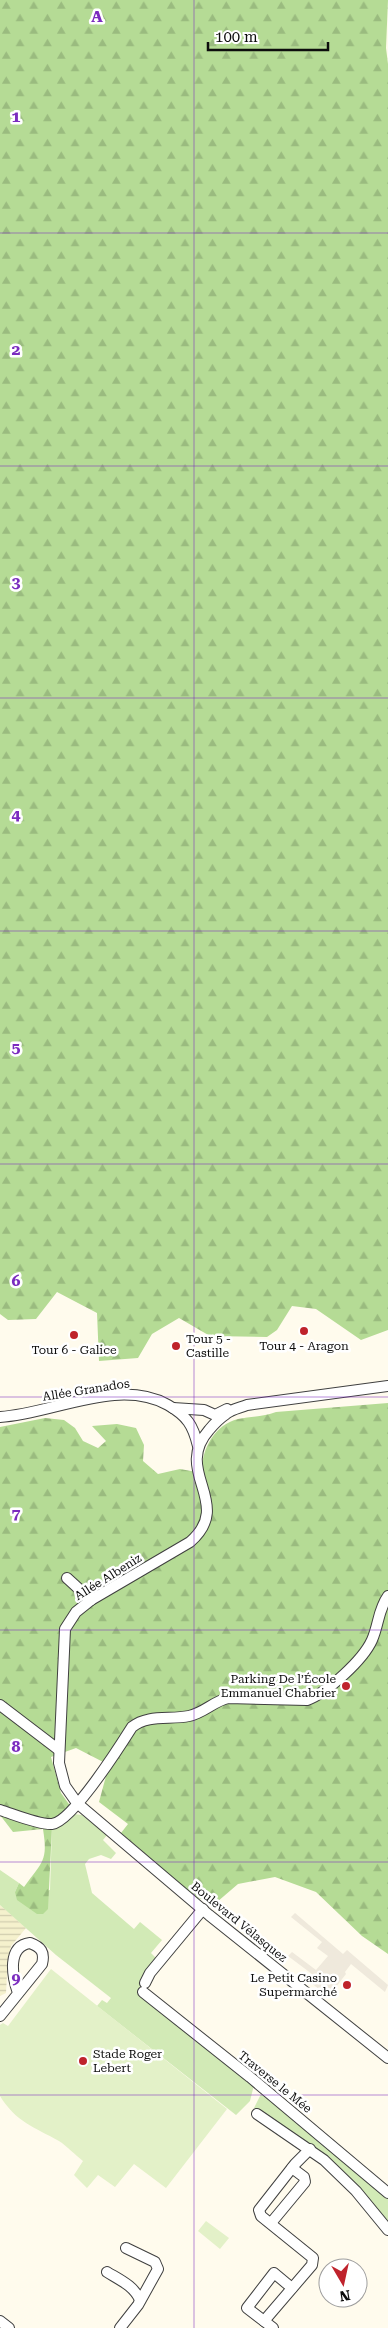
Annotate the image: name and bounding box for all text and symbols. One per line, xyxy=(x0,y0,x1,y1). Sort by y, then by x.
text: A xyxy=(91,7,103,26)
scale bar xyxy=(208,20,328,52)
text: 100 m xyxy=(215,28,258,46)
text: 1 xyxy=(12,107,21,126)
text: 2 xyxy=(12,340,21,359)
text: 3 xyxy=(12,573,21,592)
text: 4 xyxy=(12,805,21,824)
text: 5 xyxy=(12,1038,21,1057)
text: 6 xyxy=(12,1271,21,1290)
marker: Tour 4 - Aragon xyxy=(298,1325,310,1337)
marker: Tour 6 - Galice xyxy=(68,1329,80,1341)
place label: Tour 5 - Castille xyxy=(186,1332,231,1360)
place label: Tour 4 - Aragon xyxy=(259,1339,349,1353)
marker: Tour 5 - Castille xyxy=(170,1340,182,1352)
place label: Tour 6 - Galice xyxy=(31,1343,117,1357)
street label: Allée Granados xyxy=(42,1376,131,1404)
text: 7 xyxy=(12,1504,21,1523)
street label: Allée Albeniz xyxy=(72,1551,144,1603)
place label: Parking De l’École Emmanuel Chabrier xyxy=(221,1672,336,1700)
marker: Parking De l’École Emmanuel Chabrier xyxy=(340,1680,352,1692)
text: 8 xyxy=(12,1737,21,1756)
street label: Boulevard Vélasquez xyxy=(188,1879,290,1965)
text: 9 xyxy=(12,1969,21,1988)
place label: Le Petit Casino Supermarché xyxy=(250,1971,337,1999)
marker: Le Petit Casino Supermarché xyxy=(341,1979,353,1991)
place label: Stade Roger Lebert xyxy=(93,2047,162,2075)
street label: Traverse le Mée xyxy=(236,2048,315,2116)
marker: Stade Roger Lebert xyxy=(77,2055,89,2067)
north arrow xyxy=(318,2258,368,2308)
text: N xyxy=(338,2287,352,2305)

